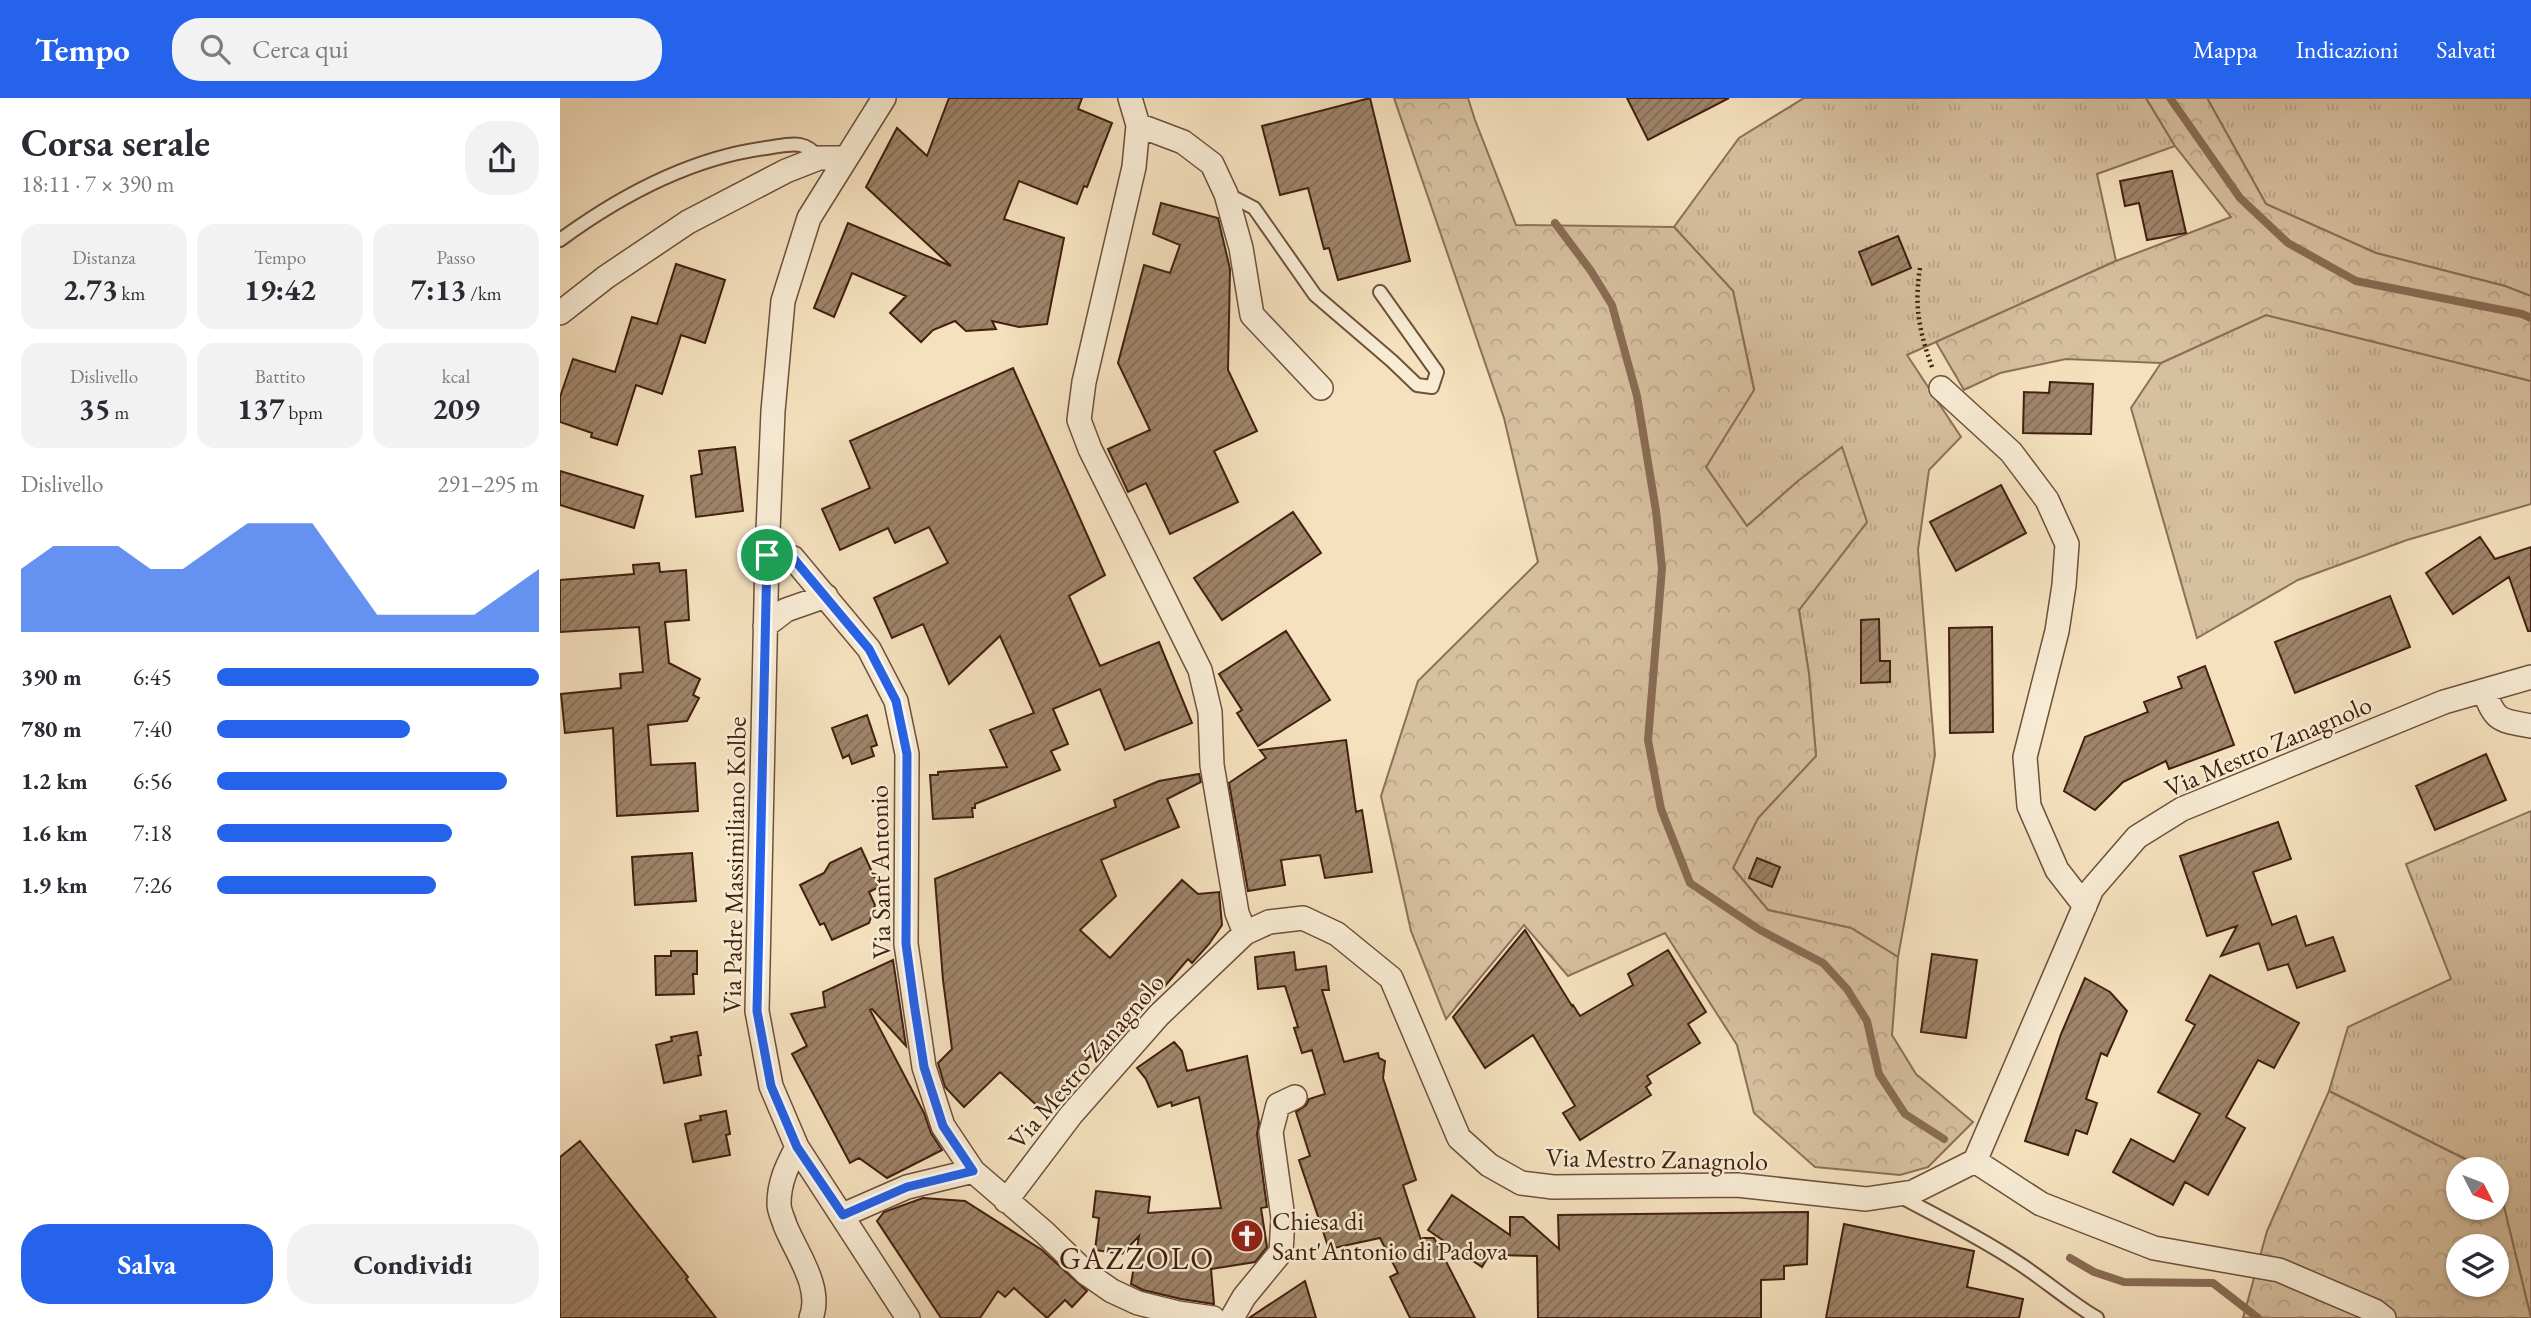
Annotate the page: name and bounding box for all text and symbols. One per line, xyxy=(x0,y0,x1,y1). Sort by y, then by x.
search box xyxy=(172,18,662,81)
text: Tempo xyxy=(35,28,130,71)
icon: search xyxy=(196,30,234,68)
text: Cerca qui xyxy=(252,32,349,66)
text: Mappa xyxy=(2193,34,2258,65)
text: Indicazioni xyxy=(2296,34,2398,65)
text: Salvati xyxy=(2436,34,2496,65)
text: Corsa serale xyxy=(21,118,210,167)
button: share xyxy=(465,121,539,195)
text: 18:11 · 7 × 390 m xyxy=(21,169,174,199)
text: Distanza xyxy=(72,245,136,270)
text: Tempo xyxy=(254,245,306,270)
text: Passo xyxy=(437,245,475,270)
text: 2.73 xyxy=(63,270,118,309)
text: 19:42 xyxy=(244,270,316,309)
text: 7:13 xyxy=(410,270,467,309)
text: km xyxy=(118,281,145,306)
text: /km xyxy=(467,281,502,306)
text: Dislivello xyxy=(70,364,138,389)
text: Battito xyxy=(255,364,305,389)
text: kcal xyxy=(442,364,470,389)
text: 35 xyxy=(79,389,111,428)
text: 137 xyxy=(237,389,285,428)
text: 209 xyxy=(432,389,480,428)
text: m xyxy=(111,400,129,425)
text: bpm xyxy=(285,400,323,425)
text: Dislivello xyxy=(21,469,103,499)
text: 291–295 m xyxy=(438,469,539,499)
pin xyxy=(737,525,797,585)
icon: arrive xyxy=(748,536,786,574)
text: 390 m xyxy=(21,662,82,692)
text: 6:45 xyxy=(133,662,172,692)
street label: Via Mestro Zanagnolo xyxy=(2159,687,2377,805)
text: 780 m xyxy=(21,714,82,744)
text: 7:40 xyxy=(133,714,172,744)
street label: Via Padre Massimiliano Kolbe xyxy=(714,716,754,1014)
text: 1.2 km xyxy=(21,766,88,796)
text: 6:56 xyxy=(133,766,172,796)
street label: Via Sant'Antonio xyxy=(861,785,899,959)
text: 1.6 km xyxy=(21,818,88,848)
text: 7:18 xyxy=(133,818,172,848)
text: 1.9 km xyxy=(21,870,88,900)
text: 7:26 xyxy=(133,870,172,900)
street label: Via Mestro Zanagnolo xyxy=(1000,966,1172,1156)
street label: Via Mestro Zanagnolo xyxy=(1546,1140,1768,1178)
north arrow xyxy=(2446,1157,2510,1220)
map controls xyxy=(2446,1157,2509,1297)
place label: Chiesa di Sant'Antonio di Padova xyxy=(1272,1204,1508,1268)
church icon: Chiesa di Sant'Antonio di Padova xyxy=(1228,1217,1266,1255)
button: Salva xyxy=(21,1224,273,1304)
button: Condividi xyxy=(287,1224,539,1304)
button: layers xyxy=(2446,1234,2509,1297)
district label: GAZZOLO xyxy=(1059,1239,1215,1278)

